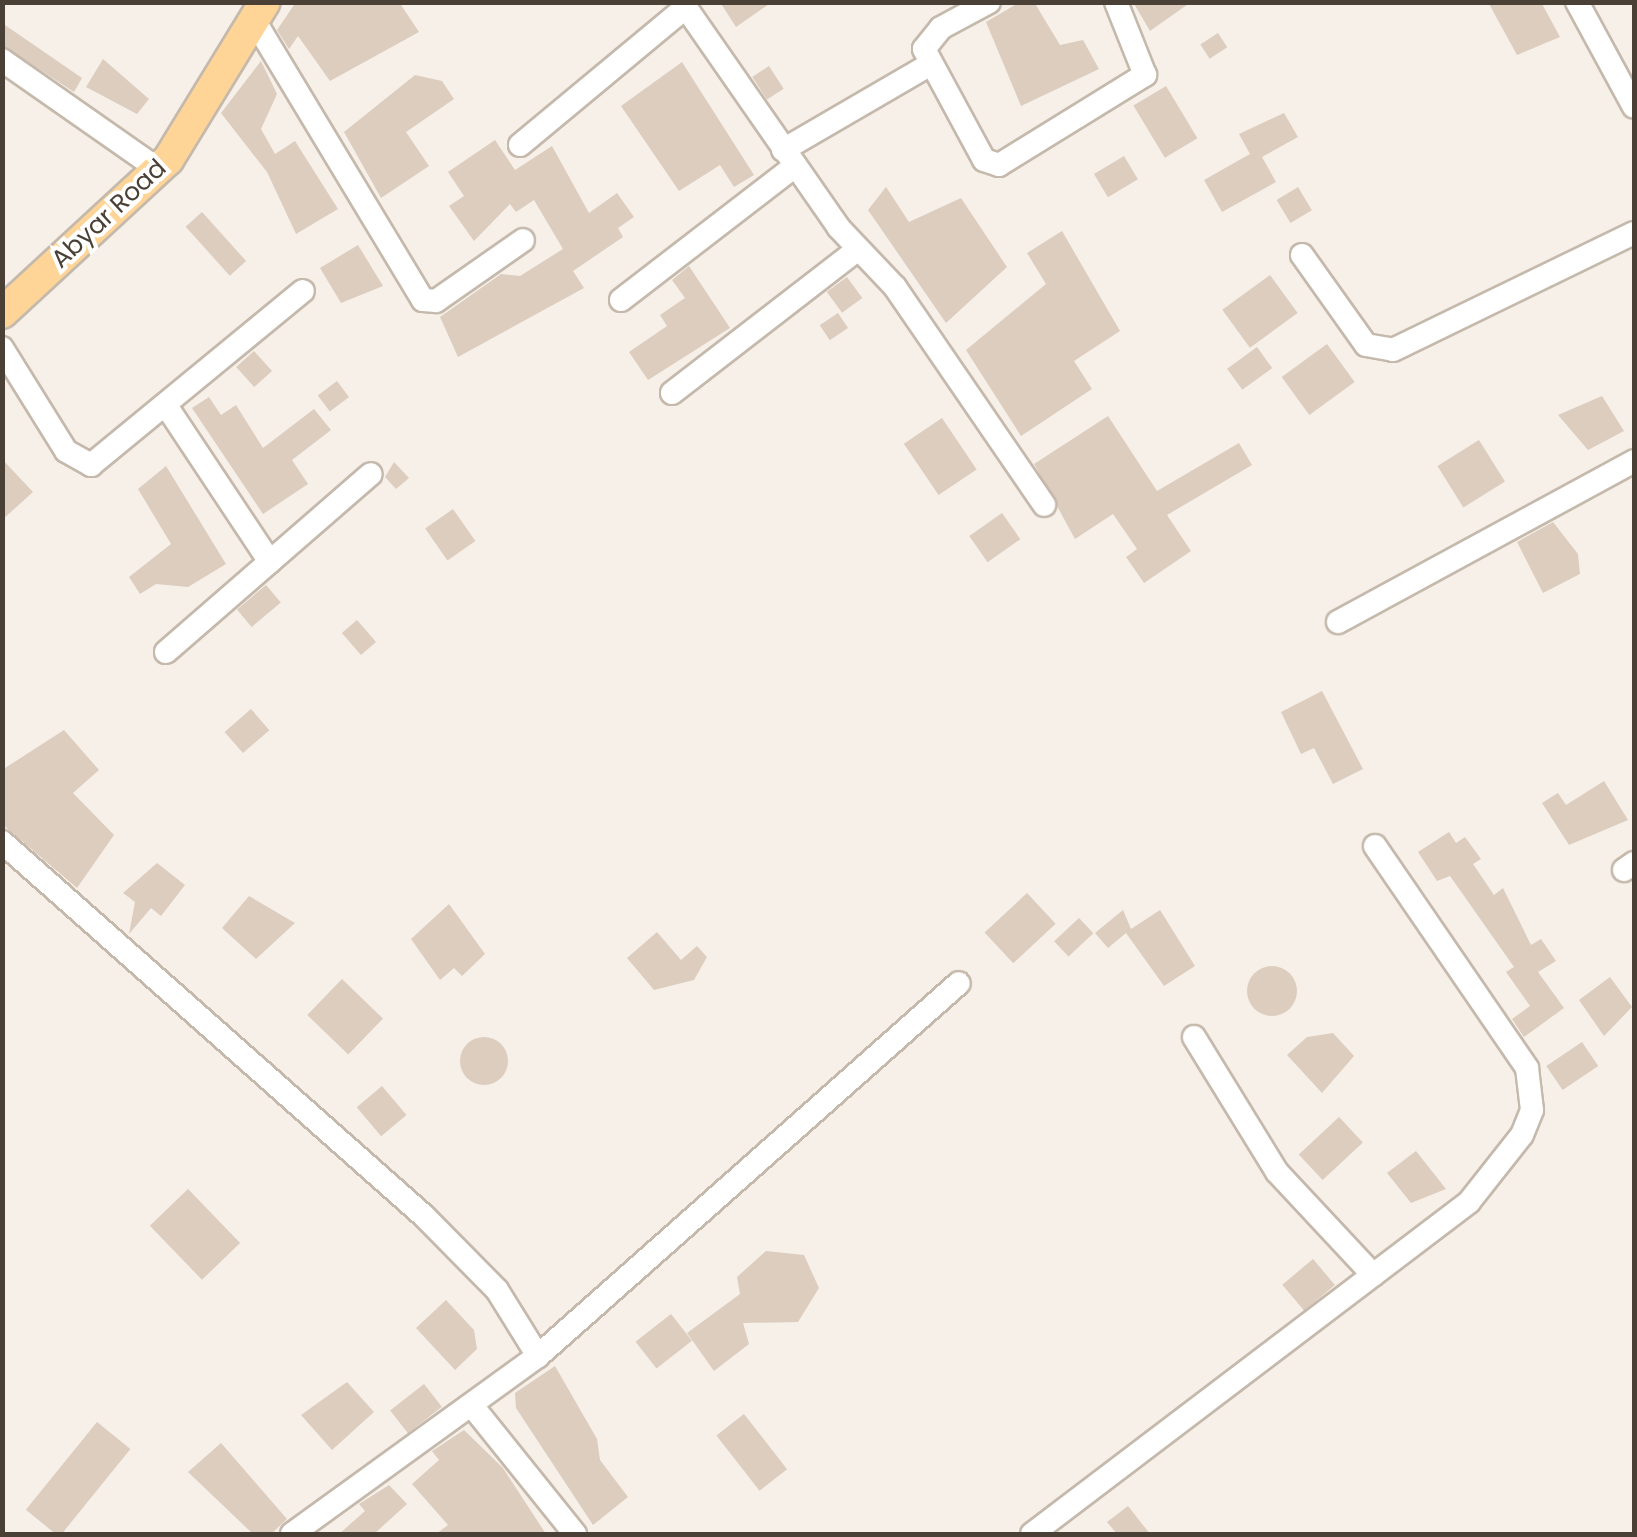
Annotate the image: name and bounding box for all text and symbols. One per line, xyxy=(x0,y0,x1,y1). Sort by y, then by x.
street label: Abyar Road xyxy=(45,153,173,275)

